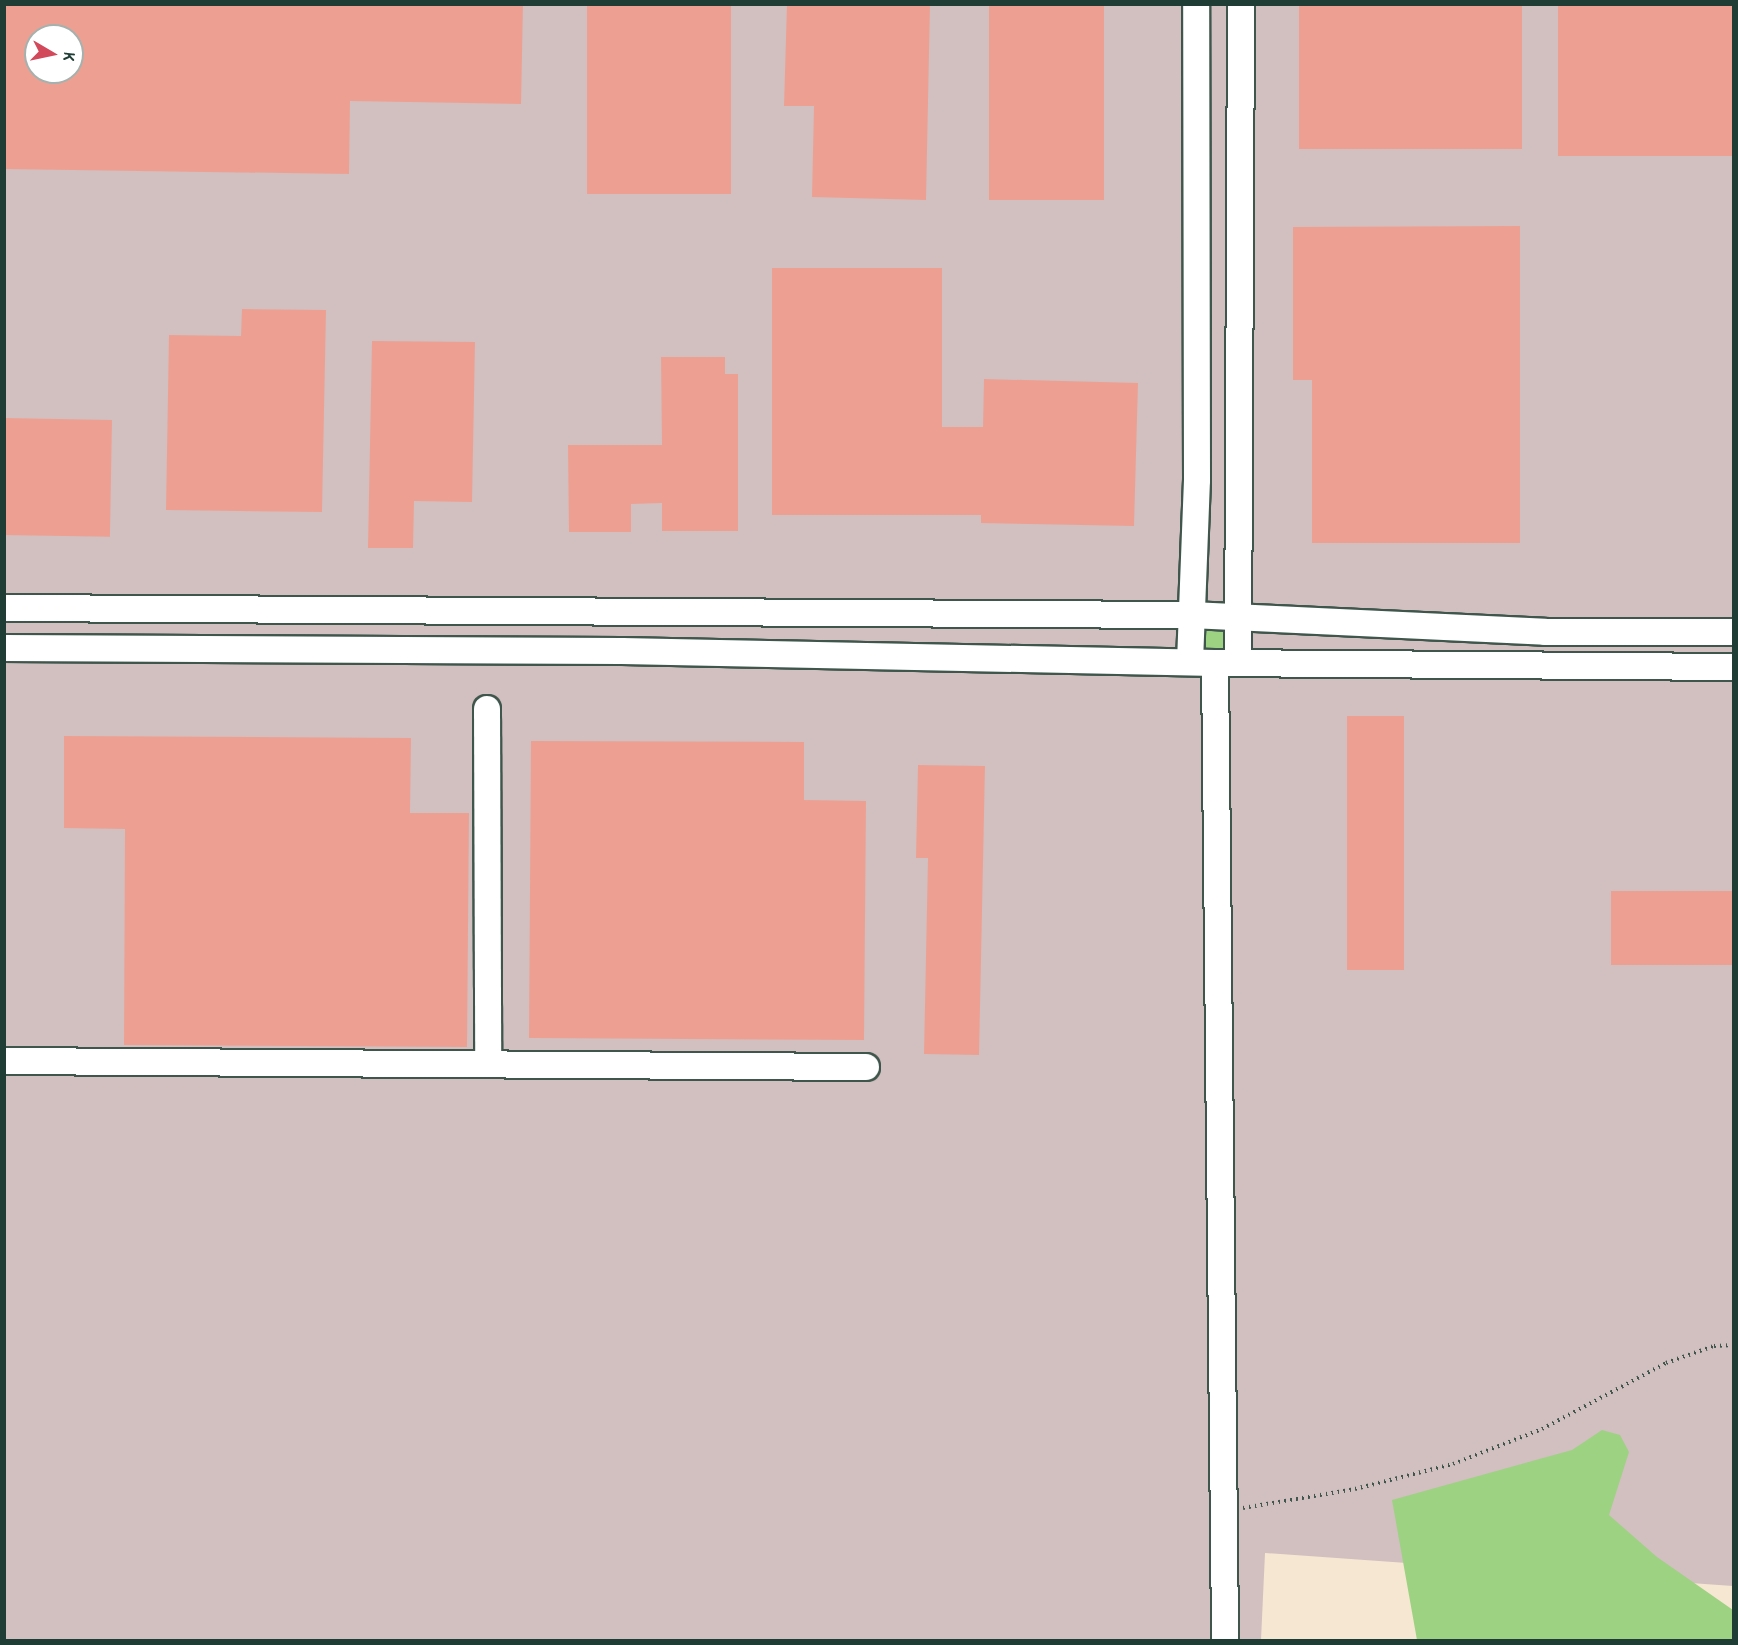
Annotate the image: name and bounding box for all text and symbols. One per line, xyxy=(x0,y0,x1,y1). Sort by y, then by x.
north arrow xyxy=(24,24,84,84)
text: K xyxy=(58,51,81,62)

